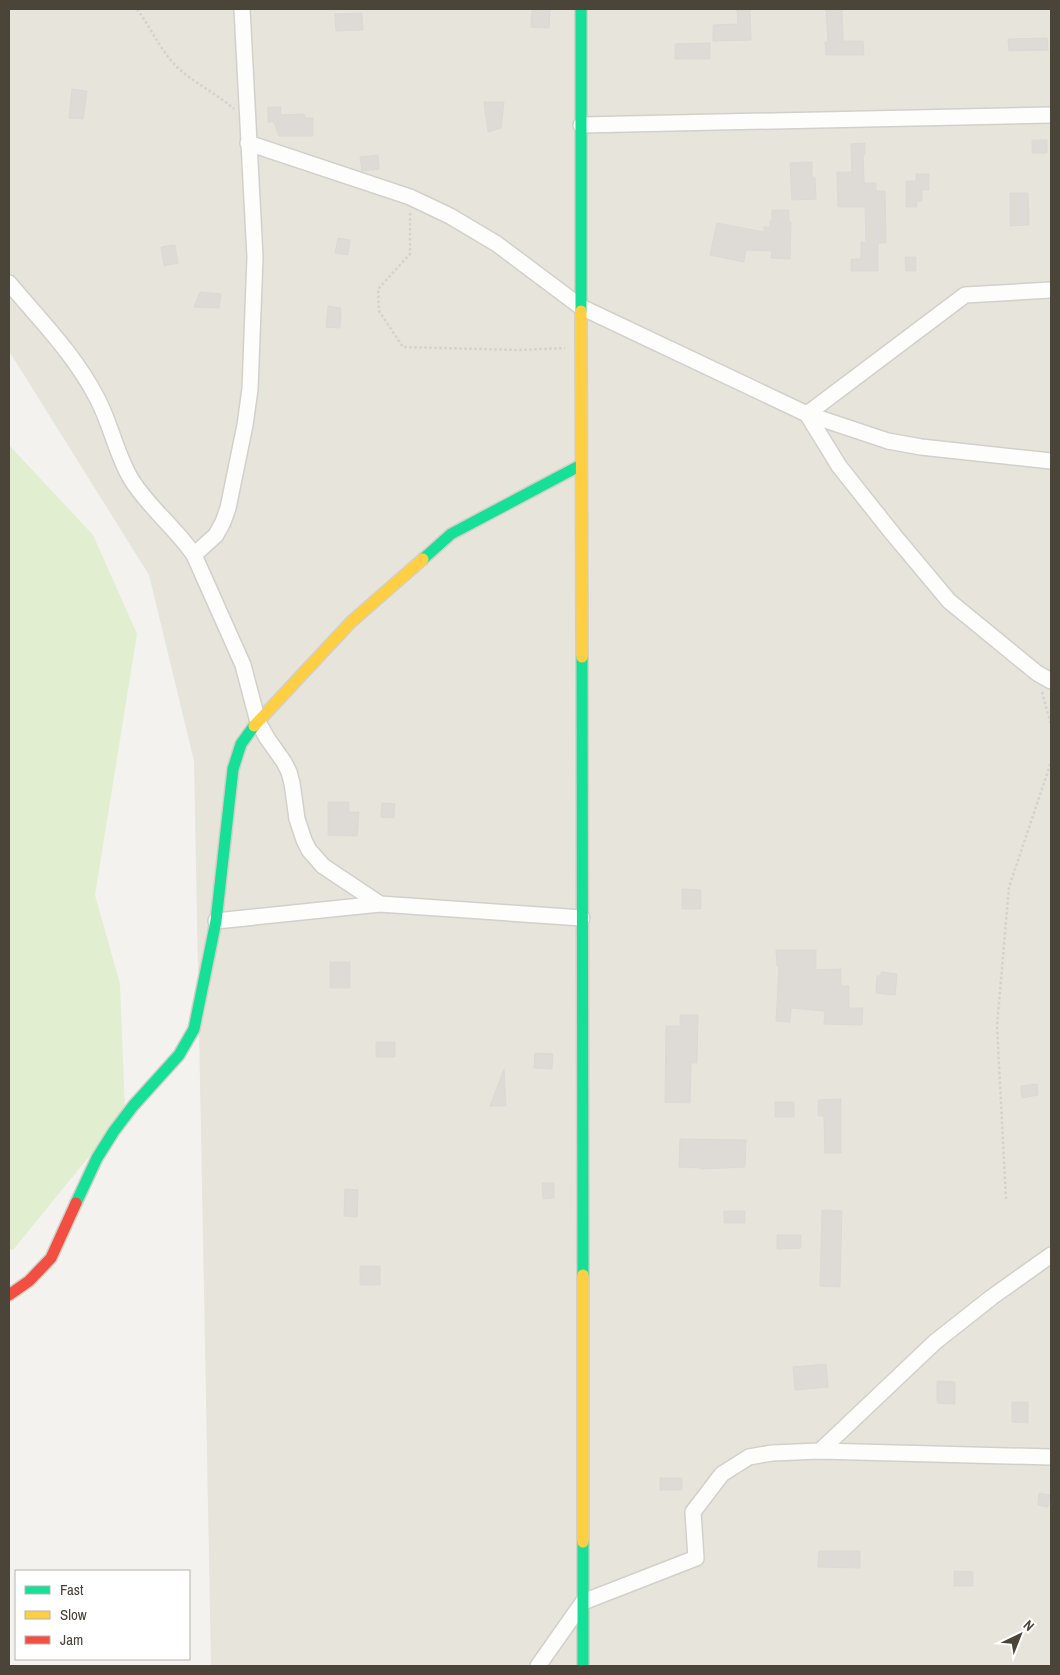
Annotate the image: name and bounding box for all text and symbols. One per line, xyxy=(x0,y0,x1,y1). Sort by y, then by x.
legend xyxy=(15,1570,190,1660)
text: Fast xyxy=(60,1579,84,1600)
text: Slow xyxy=(60,1604,87,1625)
north arrow xyxy=(995,1610,1045,1660)
text: N xyxy=(1020,1616,1038,1635)
text: Jam xyxy=(60,1629,83,1650)

